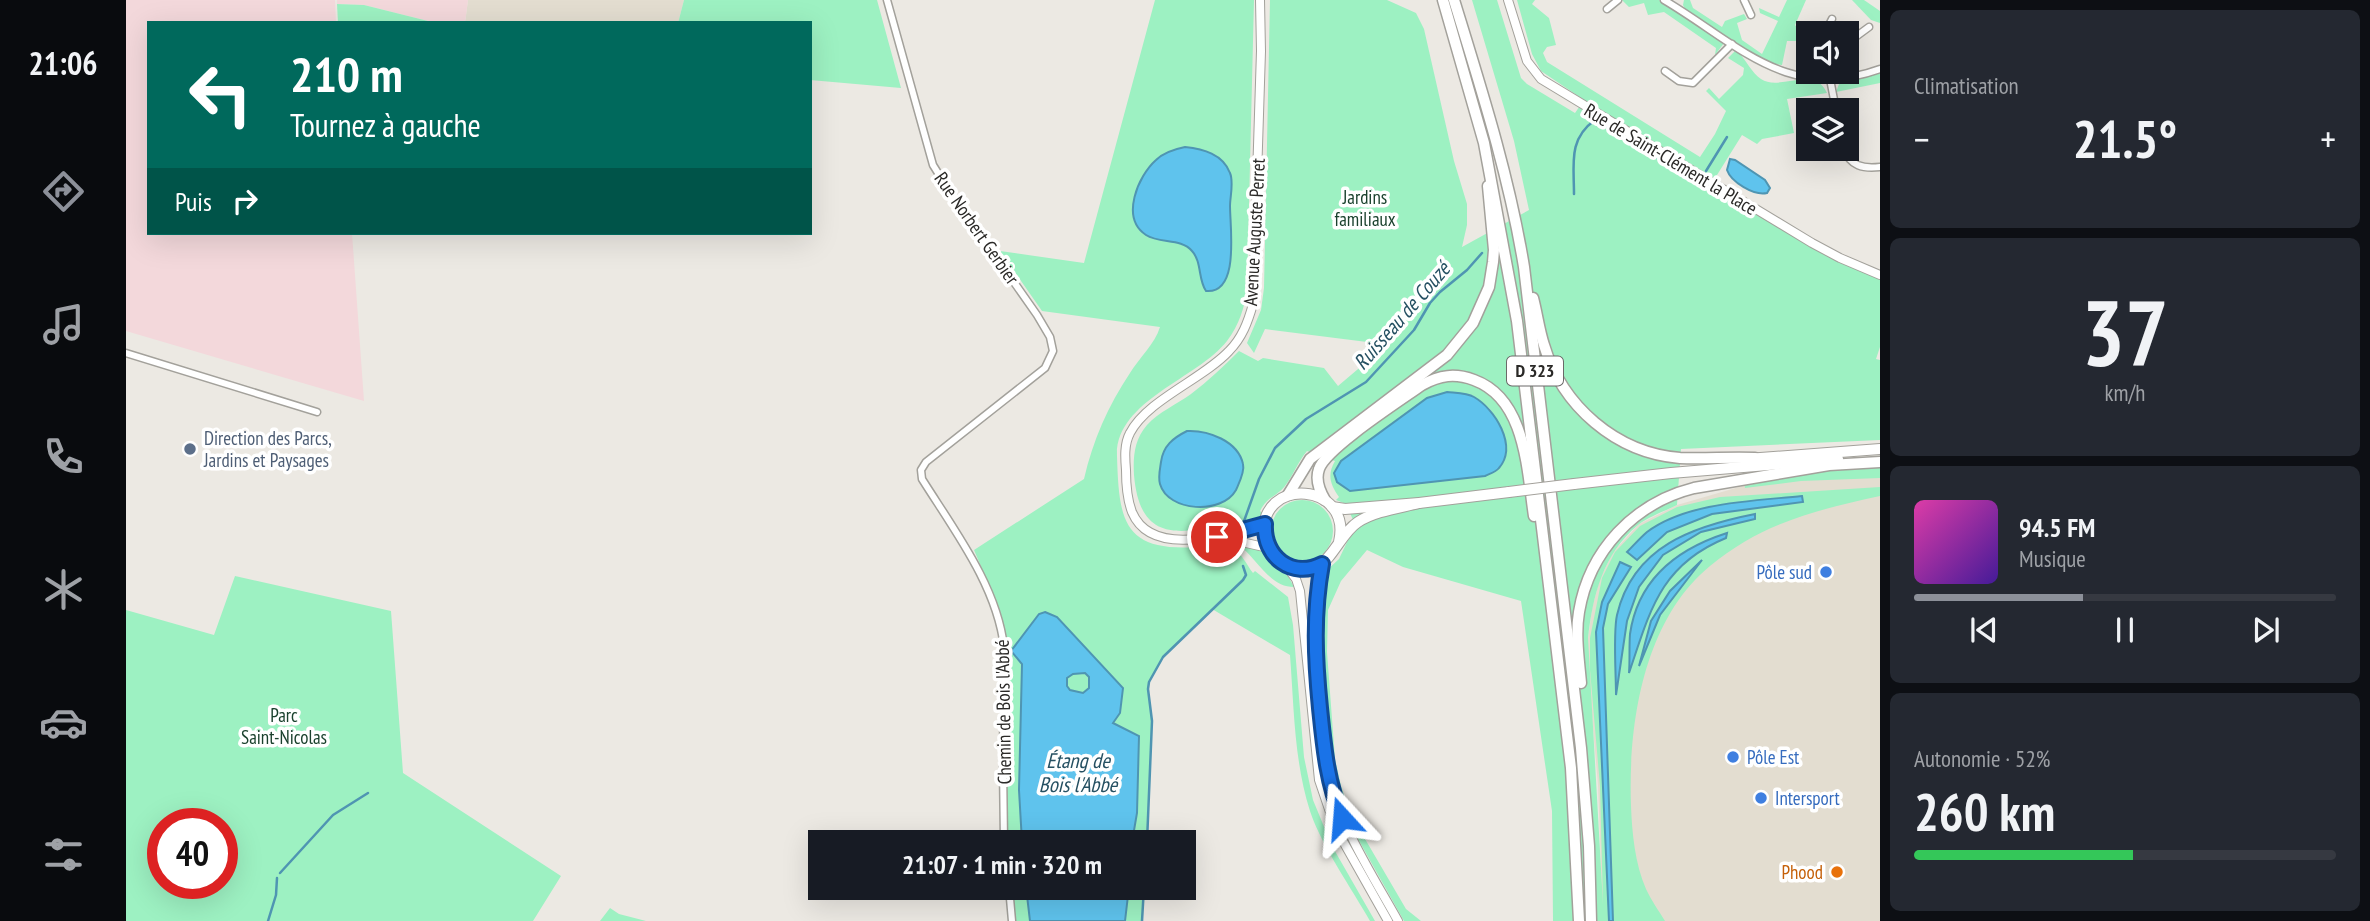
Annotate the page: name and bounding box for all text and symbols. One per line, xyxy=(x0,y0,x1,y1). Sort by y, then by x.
map controls xyxy=(1796,21,1859,161)
button: sound xyxy=(1796,21,1859,84)
text: 21:06 xyxy=(28,42,98,84)
text: 210 m xyxy=(290,42,403,106)
icon: left xyxy=(175,49,266,140)
text: Climatisation xyxy=(1914,71,2019,100)
street label: Rue de Saint-Clément la Place xyxy=(1580,98,1762,220)
button: layers xyxy=(1796,98,1859,161)
text: Tournez à gauche xyxy=(290,104,481,146)
text: 21.5° xyxy=(2073,105,2177,172)
text: − xyxy=(1914,114,1930,163)
text: + xyxy=(2320,114,2336,163)
street label: Avenue Auguste Perret xyxy=(1238,157,1270,307)
icon: directions xyxy=(39,167,88,216)
street label: Rue Norbert Gerbier xyxy=(929,167,1025,289)
icon: right xyxy=(226,182,264,220)
text: Puis xyxy=(175,185,212,218)
park label: Jardins familiaux xyxy=(1334,185,1396,231)
water label: Ruisseau de Couzé xyxy=(1347,254,1457,375)
text: 37 xyxy=(2082,273,2169,391)
icon: music xyxy=(39,300,88,349)
road number: D 323 xyxy=(1507,356,1563,386)
text: km/h xyxy=(2105,378,2145,407)
place label: Direction des Parcs, Jardins et Paysages xyxy=(203,426,332,472)
icon: phone xyxy=(39,432,88,481)
marker: Direction des Parcs, Jardins et Paysages xyxy=(182,441,198,457)
pin xyxy=(1187,507,1247,567)
text: 94.5 FM xyxy=(2019,511,2095,544)
icon: arrive xyxy=(1198,518,1236,556)
text: Musique xyxy=(2019,544,2086,573)
place label: Pôle sud xyxy=(1757,560,1812,584)
marker: Pôle sud xyxy=(1818,564,1834,580)
icon: climate xyxy=(39,565,88,614)
icon: previous xyxy=(1965,611,2003,649)
icon: pause xyxy=(2106,611,2144,649)
icon: next xyxy=(2247,611,2285,649)
street label: Chemin de Bois l'Abbé xyxy=(990,639,1016,785)
icon: car xyxy=(39,698,88,747)
park label: Parc Saint-Nicolas xyxy=(241,703,327,749)
text: Autonomie · 52% xyxy=(1914,744,2050,773)
place label: Pôle Est xyxy=(1747,745,1800,769)
water label: Étang de Bois l'Abbé xyxy=(1039,747,1120,798)
marker: Pôle Est xyxy=(1725,749,1741,765)
text: 260 km xyxy=(1914,778,2055,845)
position arrow xyxy=(1305,781,1379,855)
place label: Intersport xyxy=(1775,786,1840,810)
marker: Intersport xyxy=(1753,790,1769,806)
speed limit sign: 40 xyxy=(147,808,238,899)
icon: filters xyxy=(39,830,88,879)
text: 21:07 · 1 min · 320 m xyxy=(902,848,1102,881)
place label: Phood xyxy=(1781,860,1823,884)
marker: Phood xyxy=(1829,864,1845,880)

